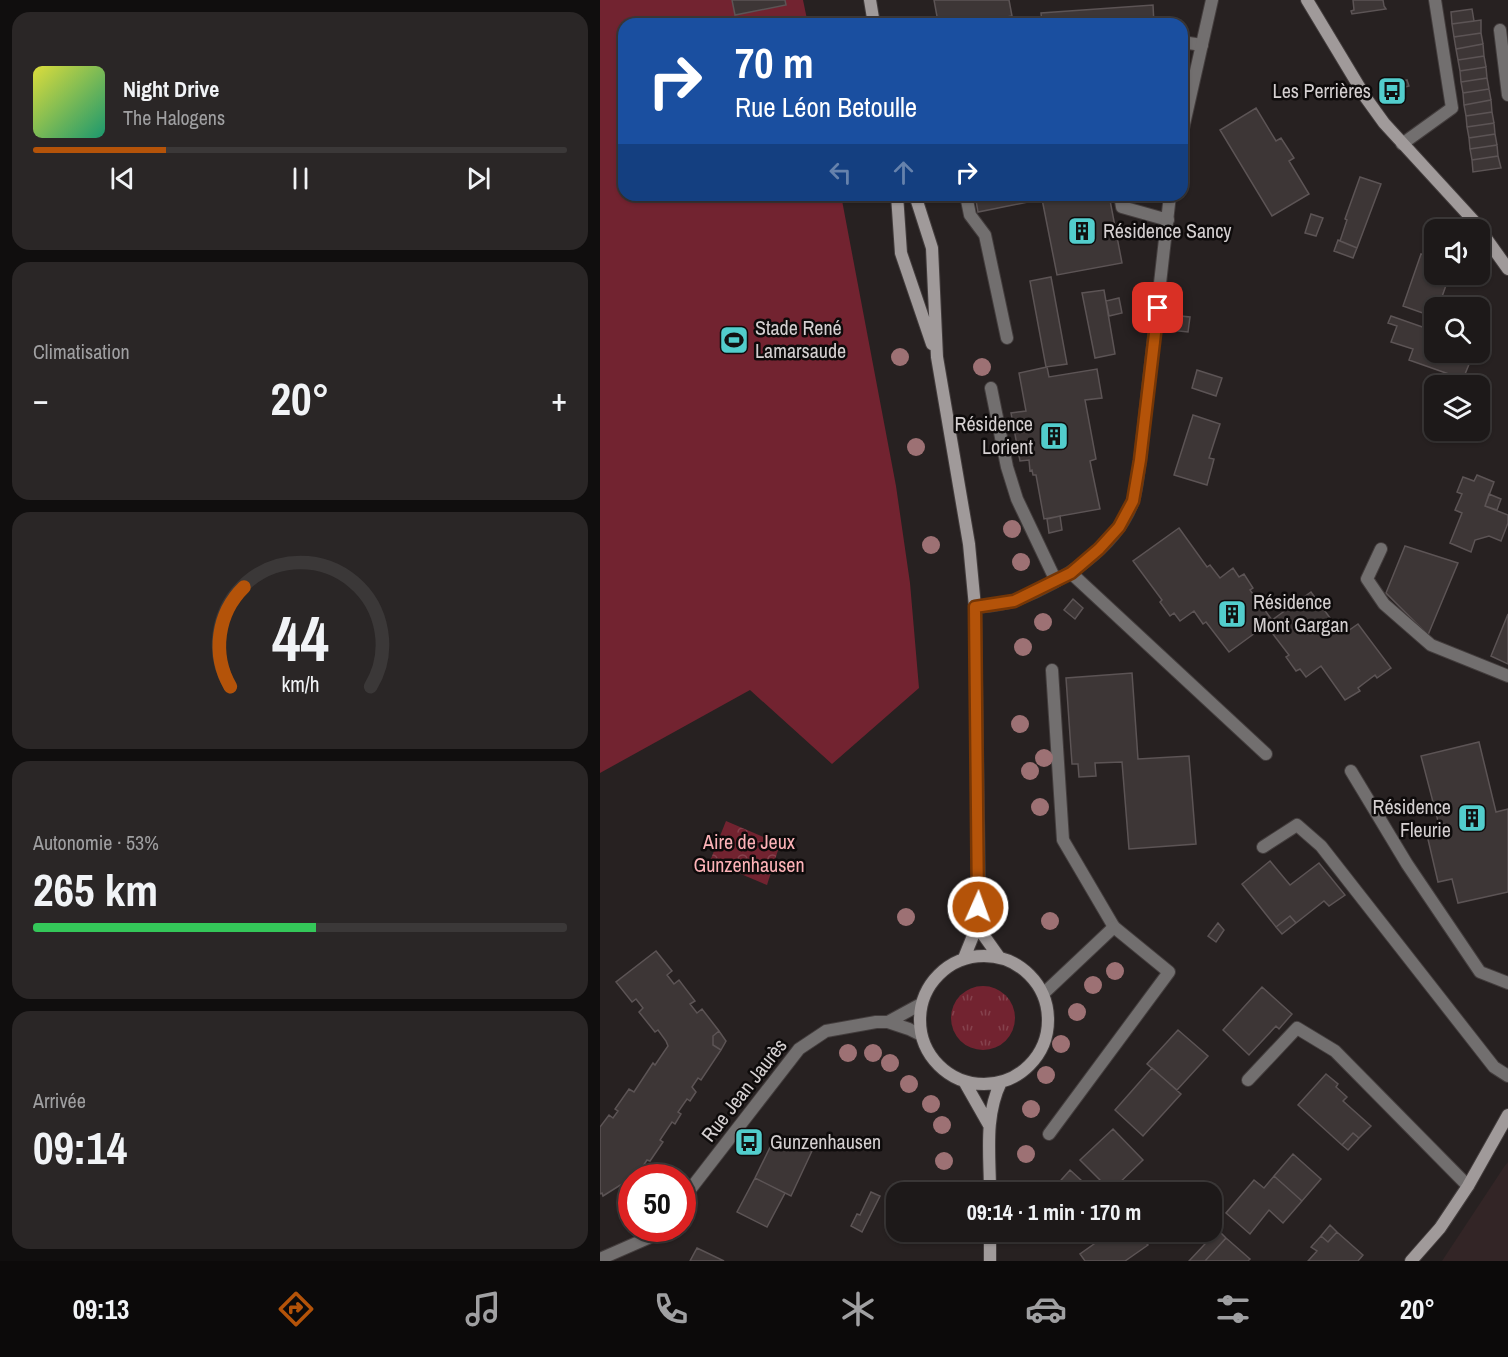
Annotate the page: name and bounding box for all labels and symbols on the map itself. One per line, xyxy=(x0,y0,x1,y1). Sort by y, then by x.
bus stop icon: Les Perrières xyxy=(1376,75,1408,107)
place label: Les Perrières xyxy=(1273,77,1371,104)
building icon: Résidence Sancy xyxy=(1066,215,1098,247)
place label: Résidence Sancy xyxy=(1103,217,1232,244)
pin xyxy=(1132,282,1183,333)
place label: Stade René Lamarsaude xyxy=(755,314,846,364)
sports icon: Stade René Lamarsaude xyxy=(718,324,750,356)
place label: Résidence Lorient xyxy=(955,410,1033,460)
building icon: Résidence Lorient xyxy=(1038,420,1070,452)
place label: Résidence Mont Gargan xyxy=(1253,588,1349,638)
building icon: Résidence Mont Gargan xyxy=(1216,598,1248,630)
place label: Résidence Fleurie xyxy=(1373,793,1451,843)
building icon: Résidence Fleurie xyxy=(1456,802,1488,834)
park label: Aire de Jeux Gunzenhausen xyxy=(693,828,805,878)
position arrow xyxy=(946,875,1010,939)
street label: Rue Jean Jaurès xyxy=(695,1033,792,1147)
bus stop icon: Gunzenhausen xyxy=(733,1126,765,1158)
place label: Gunzenhausen xyxy=(770,1128,881,1155)
speed limit sign: 50 xyxy=(618,1164,696,1242)

